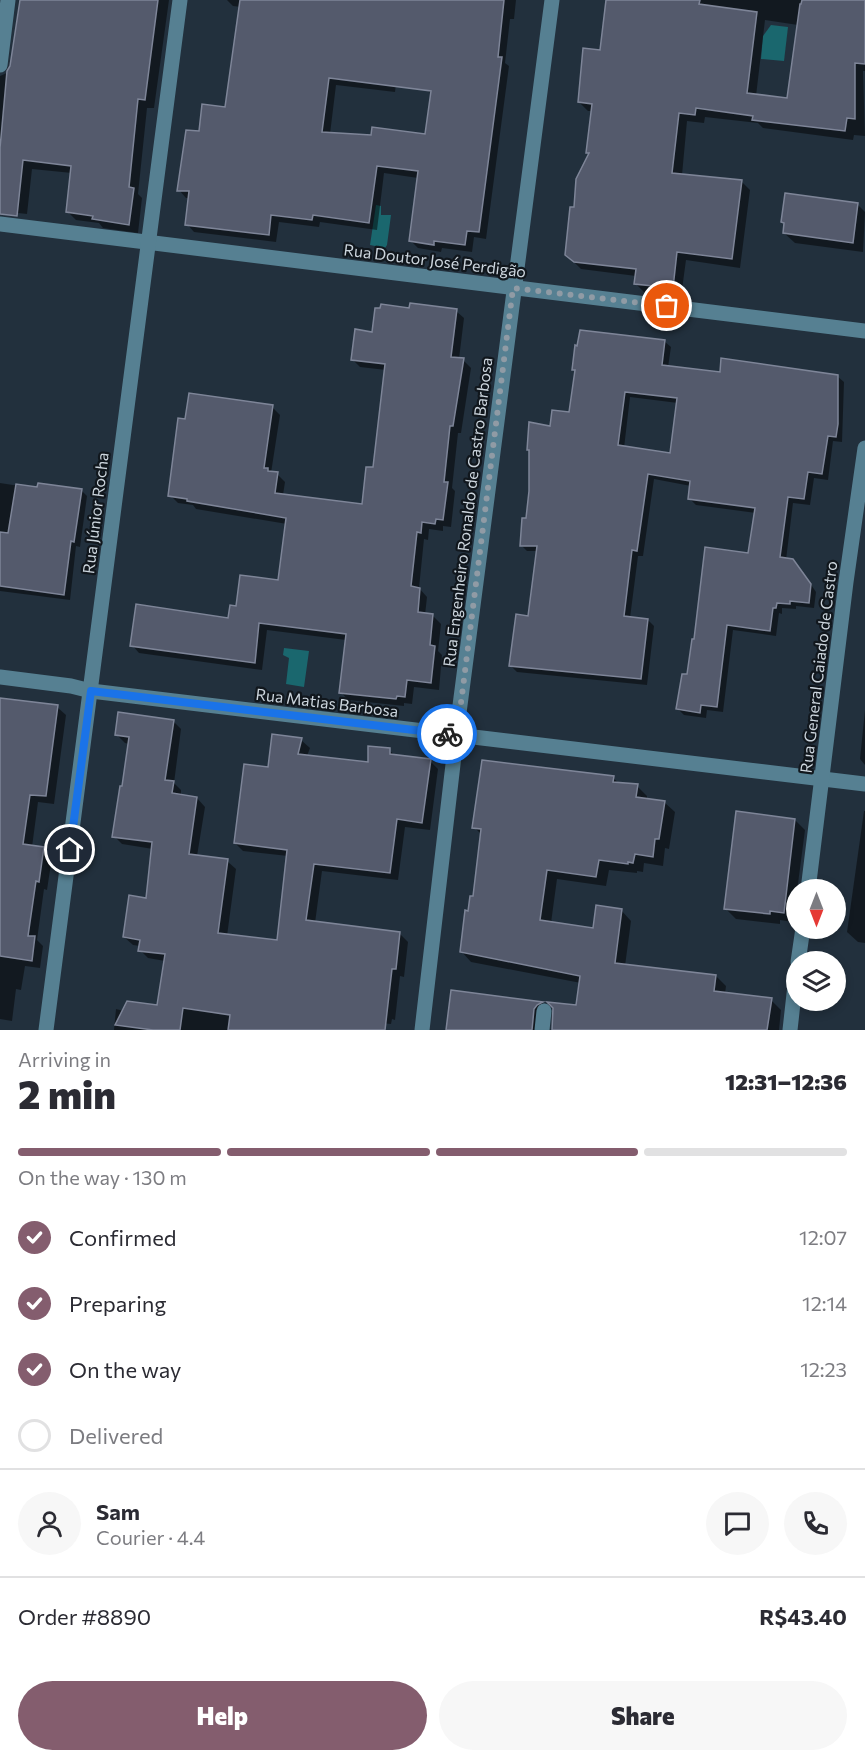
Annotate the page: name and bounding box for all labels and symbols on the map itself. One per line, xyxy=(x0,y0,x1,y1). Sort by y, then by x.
street label: Rua Doutor José Perdigão xyxy=(343,239,527,281)
pin xyxy=(641,280,692,331)
street label: Rua Engenheiro Ronaldo de Castro Barbosa xyxy=(439,356,495,668)
street label: Rua Júnior Rocha xyxy=(78,451,112,575)
street label: Rua General Caiado de Castro xyxy=(796,560,840,774)
street label: Rua Matias Barbosa xyxy=(255,684,399,720)
courier xyxy=(417,704,477,764)
pin xyxy=(44,824,95,875)
north arrow xyxy=(786,879,846,939)

